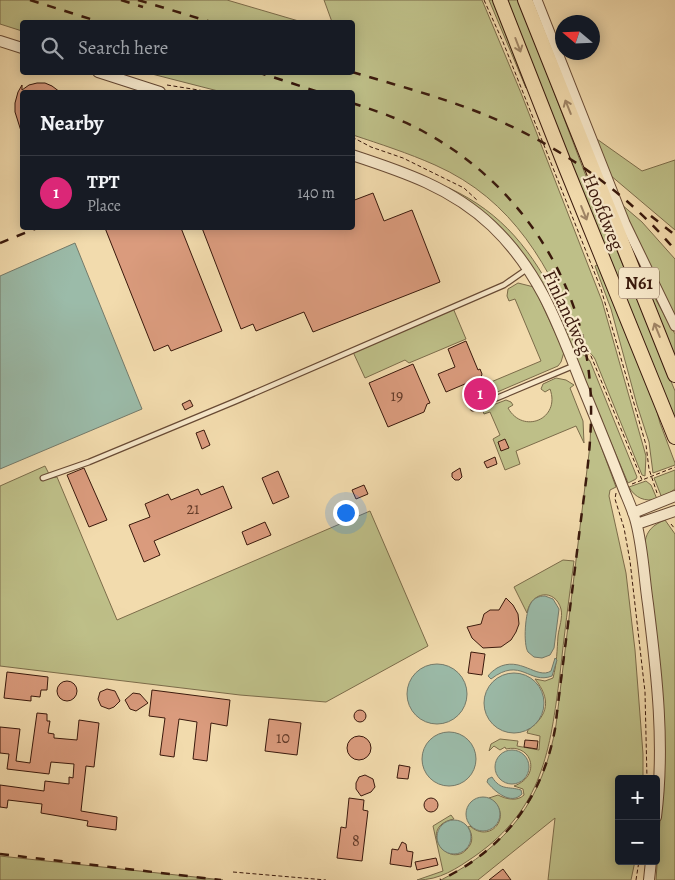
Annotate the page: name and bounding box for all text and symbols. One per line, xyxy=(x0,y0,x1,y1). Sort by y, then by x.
north arrow xyxy=(555,15,600,60)
search box xyxy=(20,20,355,75)
icon: search xyxy=(38,34,66,62)
text: Search here xyxy=(78,35,168,61)
one-way arrow xyxy=(514,37,523,53)
one-way arrow xyxy=(562,100,572,115)
text: Nearby xyxy=(40,109,103,137)
text: TPT xyxy=(87,169,120,195)
street label: Hoofdweg xyxy=(576,170,630,255)
text: 1 xyxy=(53,182,59,204)
text: 140 m xyxy=(297,182,335,204)
text: Place xyxy=(87,195,121,217)
one-way arrow xyxy=(580,205,590,220)
street label: Finlandweg xyxy=(536,266,598,359)
road number: N61 xyxy=(619,268,659,298)
one-way arrow xyxy=(652,323,661,338)
pin: 1 xyxy=(464,375,496,413)
house number: 19 xyxy=(391,385,403,407)
house number: 21 xyxy=(186,498,200,520)
your location xyxy=(333,500,359,526)
house number: 10 xyxy=(276,727,290,749)
map controls xyxy=(615,775,660,865)
button: + xyxy=(615,775,660,820)
button: − xyxy=(615,820,660,865)
house number: 8 xyxy=(352,830,360,852)

